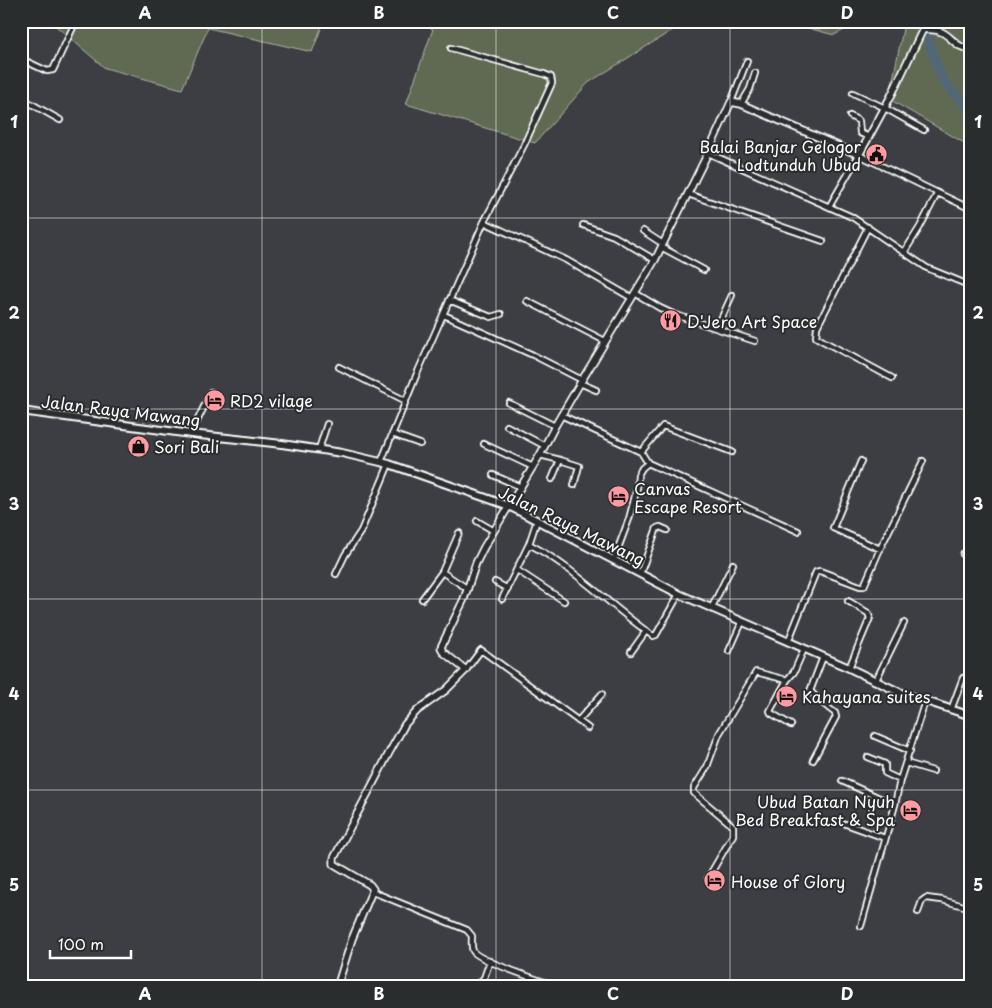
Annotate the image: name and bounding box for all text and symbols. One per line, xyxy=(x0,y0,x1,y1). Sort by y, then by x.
text: A xyxy=(139,0,152,24)
text: B xyxy=(374,0,385,24)
text: C xyxy=(607,0,619,24)
text: D xyxy=(841,0,853,24)
text: 1 xyxy=(10,109,18,133)
text: 1 xyxy=(974,109,982,133)
place label: Balai Banjar Gelogor Lodtunduh Ubud xyxy=(699,134,862,176)
public building icon: Balai Banjar Gelogor Lodtunduh Ubud xyxy=(865,143,889,167)
text: 2 xyxy=(8,300,20,324)
text: 2 xyxy=(972,300,984,324)
restaurant icon: D'Jero Art Space xyxy=(659,309,683,333)
place label: D'Jero Art Space xyxy=(687,309,817,333)
street label: Jalan Raya Mawang xyxy=(40,388,202,432)
hotel icon: RD2 vilage xyxy=(202,388,226,412)
place label: RD2 vilage xyxy=(230,388,313,412)
shop icon: Sori Bali xyxy=(126,434,150,458)
place label: Sori Bali xyxy=(154,434,219,458)
place label: Canvas Escape Resort xyxy=(634,476,742,518)
street label: Jalan Raya Mawang xyxy=(495,479,649,571)
hotel icon: Canvas Escape Resort xyxy=(606,485,630,509)
text: 3 xyxy=(9,491,19,515)
text: 3 xyxy=(973,491,983,515)
text: 4 xyxy=(9,681,20,705)
text: 4 xyxy=(973,681,984,705)
hotel icon: Kahayana suites xyxy=(774,684,798,708)
place label: Kahayana suites xyxy=(802,684,930,708)
place label: Ubud Batan Nyuh Bed Breakfast & Spa xyxy=(735,789,895,831)
hotel icon: Ubud Batan Nyuh Bed Breakfast & Spa xyxy=(899,798,923,822)
hotel icon: House of Glory xyxy=(703,869,727,893)
place label: House of Glory xyxy=(731,869,845,893)
text: 5 xyxy=(9,872,19,896)
text: 5 xyxy=(973,872,983,896)
scale bar xyxy=(50,928,131,960)
text: 100 m xyxy=(58,932,104,955)
text: A xyxy=(139,981,152,1005)
text: B xyxy=(374,981,385,1005)
text: C xyxy=(607,981,619,1005)
text: D xyxy=(841,981,853,1005)

